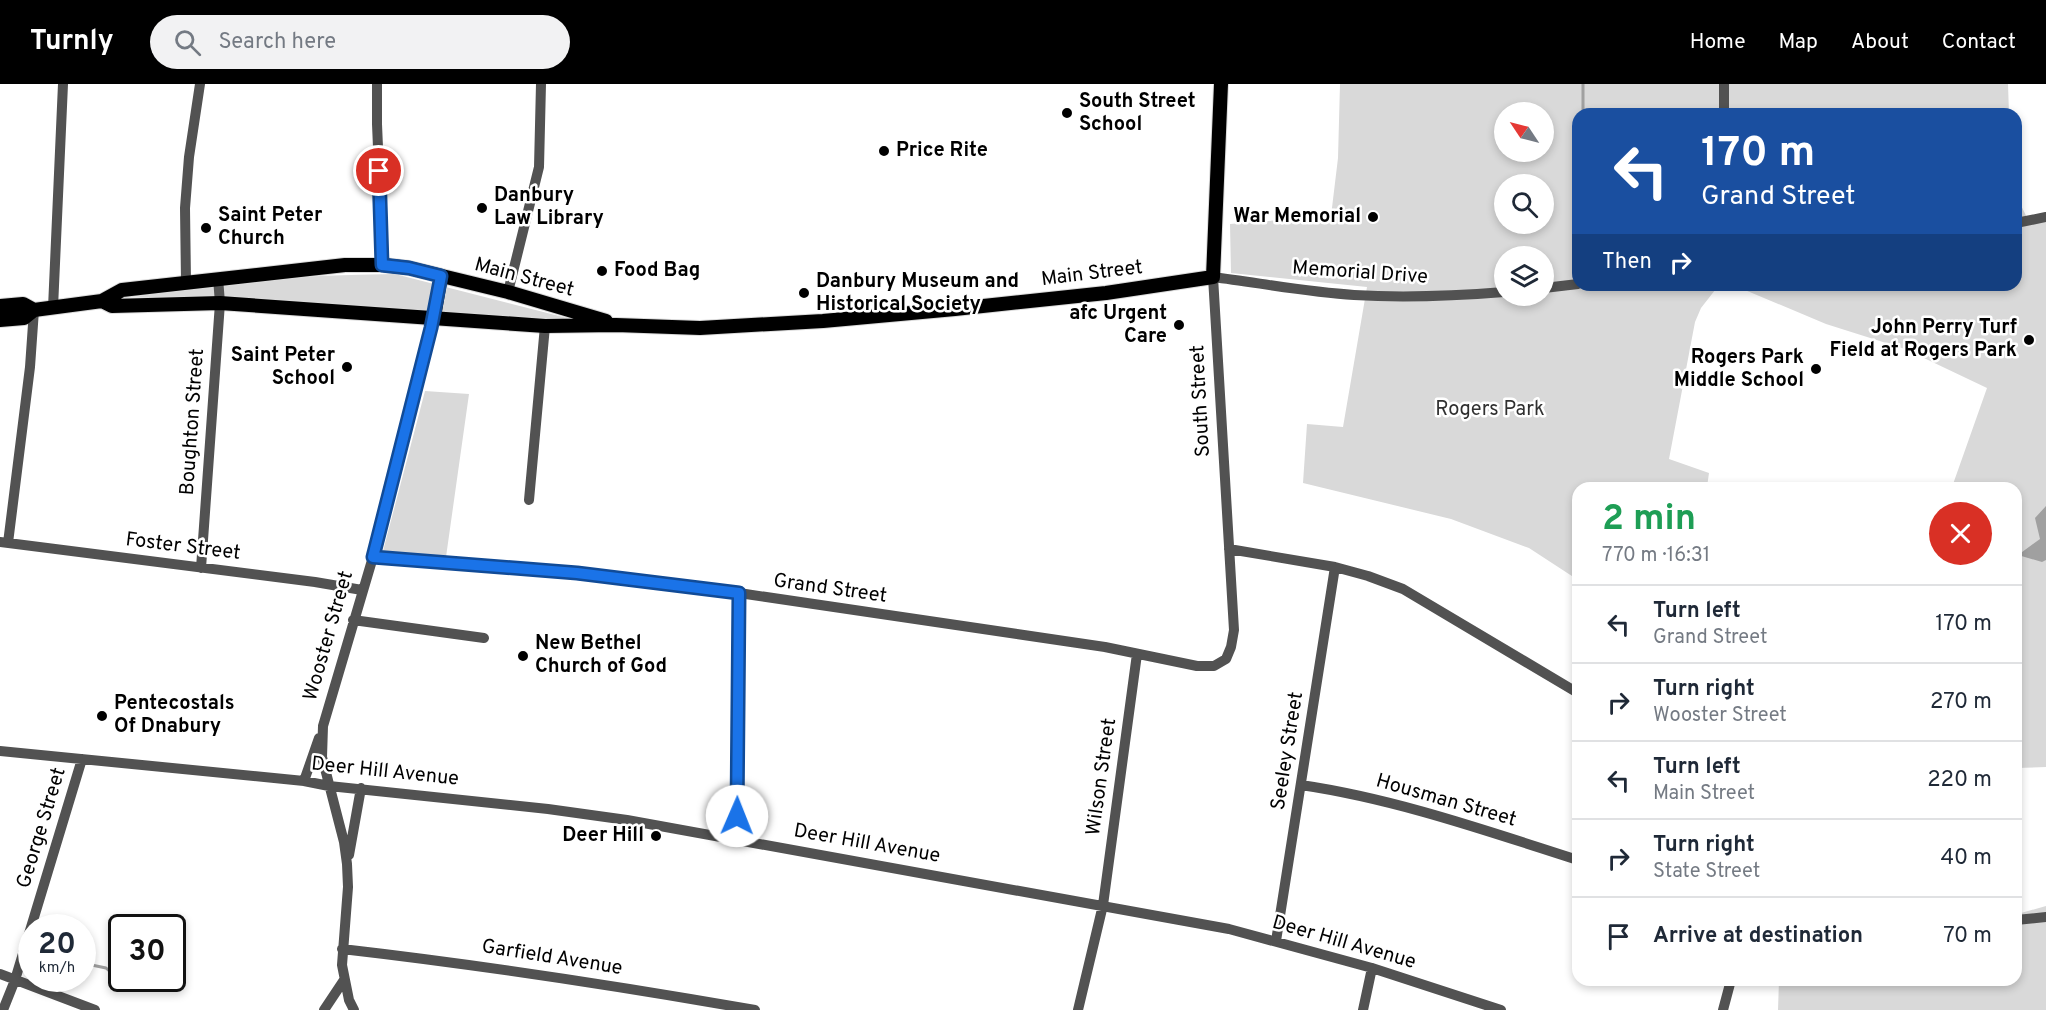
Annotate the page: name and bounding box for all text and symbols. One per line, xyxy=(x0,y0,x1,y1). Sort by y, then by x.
search box xyxy=(150,15,570,69)
text: Turnly xyxy=(30,24,114,60)
icon: search xyxy=(171,26,204,59)
text: Search here xyxy=(219,29,336,56)
text: Home xyxy=(1690,29,1746,56)
text: Map xyxy=(1779,29,1818,56)
text: About xyxy=(1851,29,1909,56)
text: Contact xyxy=(1942,29,2016,56)
place label: South Street School xyxy=(1079,89,1196,138)
north arrow xyxy=(1494,102,1554,162)
map controls xyxy=(1494,102,1554,306)
marker: South Street School xyxy=(1060,106,1074,120)
text: 170 m xyxy=(1701,128,1815,181)
icon: left xyxy=(1602,132,1680,210)
place label: Price Rite xyxy=(896,138,988,164)
marker: Price Rite xyxy=(877,144,891,158)
pin xyxy=(353,145,404,196)
icon: arrive xyxy=(362,154,395,187)
button: search xyxy=(1494,174,1554,234)
text: Grand Street xyxy=(1701,180,1856,214)
place label: Danbury Law Library xyxy=(494,183,604,232)
marker: Danbury Law Library xyxy=(475,201,489,215)
place label: Saint Peter Church xyxy=(218,203,323,252)
place label: War Memorial xyxy=(1233,204,1361,230)
marker: War Memorial xyxy=(1366,210,1380,224)
marker: Saint Peter Church xyxy=(199,221,213,235)
button: layers xyxy=(1494,246,1554,306)
icon: right xyxy=(1664,246,1697,279)
text: Then xyxy=(1602,249,1652,276)
street label: Main Street xyxy=(471,252,577,304)
street label: Main Street xyxy=(1040,255,1144,293)
street label: Memorial Drive xyxy=(1291,255,1429,291)
place label: Food Bag xyxy=(614,258,700,284)
marker: Food Bag xyxy=(595,264,609,278)
place label: Danbury Museum and Historical Society xyxy=(816,269,1019,318)
marker: Danbury Museum and Historical Society xyxy=(797,286,811,300)
place label: afc Urgent Care xyxy=(1069,301,1167,350)
place label: John Perry Turf Field at Rogers Park xyxy=(1829,315,2017,364)
marker: afc Urgent Care xyxy=(1172,318,1186,332)
marker: John Perry Turf Field at Rogers Park xyxy=(2022,333,2036,347)
place label: Saint Peter School xyxy=(231,343,336,392)
street label: South Street xyxy=(1185,344,1217,458)
place label: Rogers Park Middle School xyxy=(1674,345,1804,394)
street label: Boughton Street xyxy=(175,348,211,496)
marker: Saint Peter School xyxy=(340,360,354,374)
marker: Rogers Park Middle School xyxy=(1809,362,1823,376)
park label: Rogers Park xyxy=(1435,397,1545,423)
text: 2 min xyxy=(1602,497,1696,543)
button: close xyxy=(1929,502,1992,565)
street label: Foster Street xyxy=(124,527,242,567)
text: 770 m · 16:31 xyxy=(1602,543,1710,569)
street label: Wooster Street xyxy=(298,568,360,704)
street label: Grand Street xyxy=(772,568,888,610)
text: Turn left xyxy=(1653,598,1741,625)
icon: left xyxy=(1602,608,1635,641)
text: 170 m xyxy=(1935,611,1992,638)
text: Grand Street xyxy=(1653,625,1767,651)
place label: New Bethel Church of God xyxy=(535,631,667,680)
marker: New Bethel Church of God xyxy=(516,649,530,663)
text: Turn right xyxy=(1653,676,1755,703)
icon: right xyxy=(1602,686,1635,719)
text: 270 m xyxy=(1930,689,1992,716)
street label: Seeley Street xyxy=(1266,690,1310,812)
place label: Pentecostals Of Dnabury xyxy=(114,691,235,740)
text: Wooster Street xyxy=(1653,703,1787,729)
marker: Pentecostals Of Dnabury xyxy=(95,709,109,723)
street label: Wilson Street xyxy=(1081,717,1123,837)
street label: Deer Hill Avenue xyxy=(310,751,460,793)
text: Turn left xyxy=(1653,754,1741,781)
street label: George Street xyxy=(11,764,73,892)
icon: left xyxy=(1602,764,1635,797)
text: 220 m xyxy=(1927,767,1992,794)
street label: Housman Street xyxy=(1373,769,1519,833)
text: Main Street xyxy=(1653,781,1755,807)
position arrow xyxy=(705,784,769,848)
street label: Deer Hill Avenue xyxy=(792,818,942,870)
place label: Deer Hill xyxy=(562,823,644,849)
marker: Deer Hill xyxy=(649,829,663,843)
text: Turn right xyxy=(1653,832,1755,859)
icon: right xyxy=(1602,842,1635,875)
text: 40 m xyxy=(1940,845,1992,872)
text: State Street xyxy=(1653,859,1760,885)
street label: Deer Hill Avenue xyxy=(1269,910,1419,976)
speed limit sign: 30 xyxy=(108,914,186,992)
icon: arrive xyxy=(1602,920,1635,953)
text: Arrive at destination xyxy=(1653,923,1863,950)
text: 70 m xyxy=(1943,923,1992,950)
text: 20 xyxy=(38,927,76,964)
street label: Garfield Avenue xyxy=(480,934,624,982)
text: km/h xyxy=(39,959,75,978)

